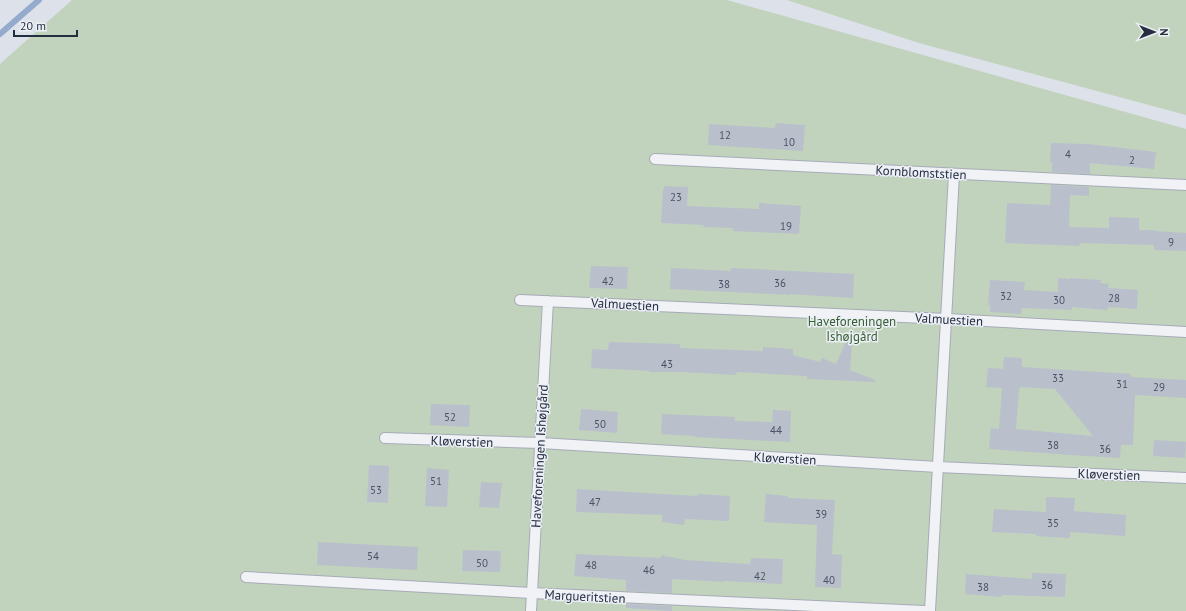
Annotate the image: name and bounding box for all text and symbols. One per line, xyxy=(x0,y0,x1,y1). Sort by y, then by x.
scale bar xyxy=(14,12,77,38)
north arrow xyxy=(1134,12,1174,52)
text: 20 m xyxy=(20,18,46,33)
text: N xyxy=(1157,28,1171,36)
house number: 12 xyxy=(719,128,731,142)
house number: 10 xyxy=(783,135,795,149)
house number: 4 xyxy=(1065,147,1071,161)
house number: 2 xyxy=(1129,153,1135,167)
street label: Kornblomststien xyxy=(875,162,967,183)
house number: 23 xyxy=(670,190,682,204)
house number: 19 xyxy=(780,219,792,233)
house number: 9 xyxy=(1168,235,1174,249)
house number: 42 xyxy=(602,274,614,288)
house number: 36 xyxy=(774,276,786,290)
house number: 38 xyxy=(718,277,730,291)
house number: 32 xyxy=(1000,289,1012,303)
house number: 28 xyxy=(1108,291,1120,305)
house number: 30 xyxy=(1053,293,1065,307)
street label: Valmuestien xyxy=(589,294,659,315)
street label: Valmuestien xyxy=(913,309,983,330)
park label: Haveforeningen Ishøjgård xyxy=(808,313,896,345)
house number: 43 xyxy=(661,357,673,371)
house number: 33 xyxy=(1052,371,1064,385)
house number: 31 xyxy=(1116,377,1128,391)
house number: 29 xyxy=(1153,380,1165,394)
street label: Haveforeningen Ishøjgård xyxy=(527,384,552,528)
house number: 52 xyxy=(444,410,456,424)
house number: 50 xyxy=(594,417,606,431)
house number: 44 xyxy=(770,423,782,437)
street label: Kløverstien xyxy=(430,432,494,451)
house number: 38 xyxy=(1047,438,1059,452)
house number: 36 xyxy=(1099,442,1111,456)
street label: Kløverstien xyxy=(753,448,817,469)
street label: Kløverstien xyxy=(1077,465,1141,484)
house number: 51 xyxy=(430,474,442,488)
house number: 53 xyxy=(370,483,382,497)
house number: 47 xyxy=(589,495,601,509)
house number: 39 xyxy=(815,507,827,521)
house number: 35 xyxy=(1047,516,1059,530)
house number: 54 xyxy=(367,549,379,563)
house number: 50 xyxy=(476,556,488,570)
house number: 48 xyxy=(585,558,597,572)
house number: 46 xyxy=(643,563,655,577)
house number: 42 xyxy=(754,569,766,583)
house number: 40 xyxy=(823,573,835,587)
house number: 36 xyxy=(1041,578,1053,592)
house number: 38 xyxy=(977,580,989,594)
street label: Margueritstien xyxy=(544,586,626,607)

